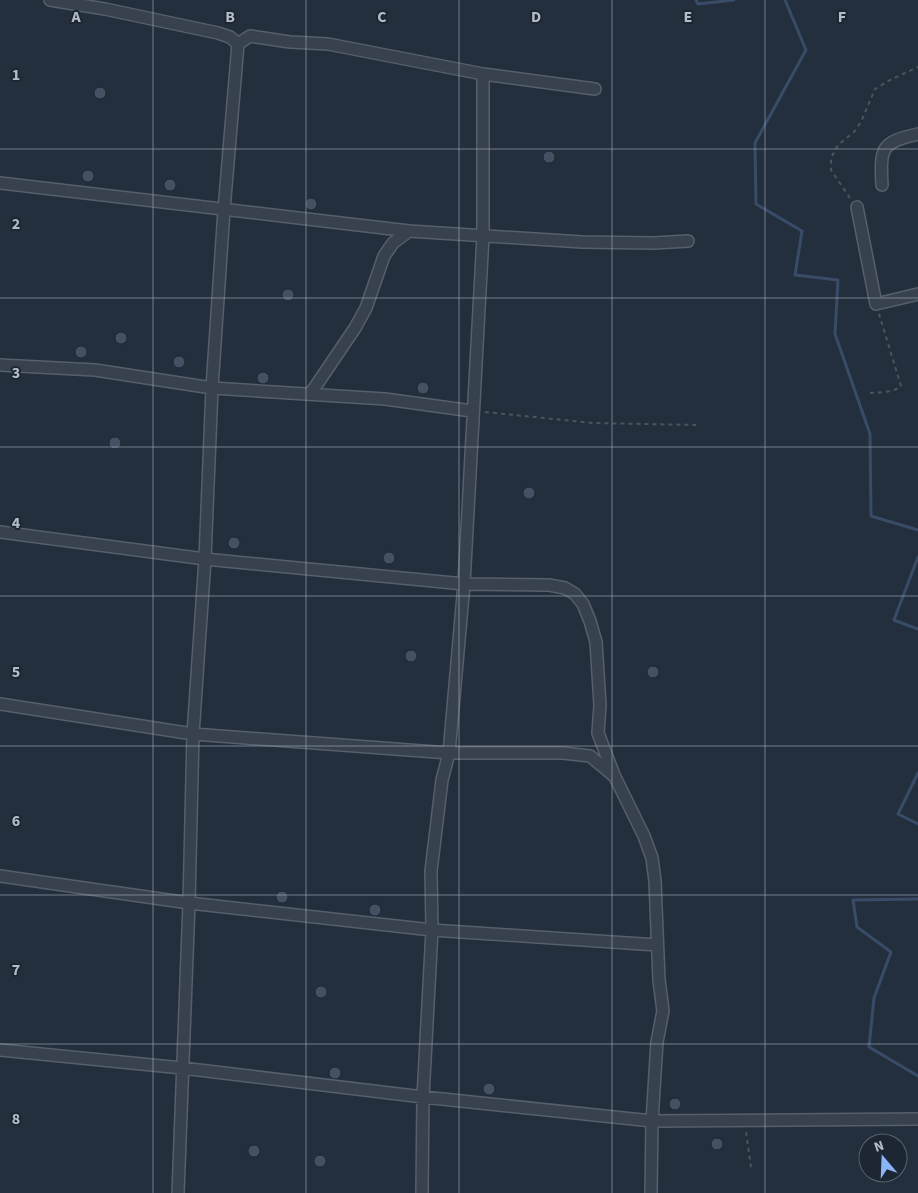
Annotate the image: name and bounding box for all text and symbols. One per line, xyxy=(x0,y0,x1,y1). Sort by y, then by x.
text: A xyxy=(70,6,81,28)
text: B xyxy=(225,6,235,28)
text: C xyxy=(377,6,387,28)
text: D xyxy=(531,6,541,28)
text: E xyxy=(684,6,692,28)
text: F xyxy=(838,6,846,28)
text: 1 xyxy=(12,64,20,86)
text: 2 xyxy=(12,213,20,235)
text: 3 xyxy=(12,362,20,384)
text: 4 xyxy=(12,512,21,534)
text: 5 xyxy=(12,661,20,683)
text: 6 xyxy=(12,810,20,832)
text: 7 xyxy=(12,959,20,981)
text: 8 xyxy=(12,1108,20,1130)
north arrow xyxy=(858,1133,908,1183)
text: N xyxy=(871,1136,887,1158)

